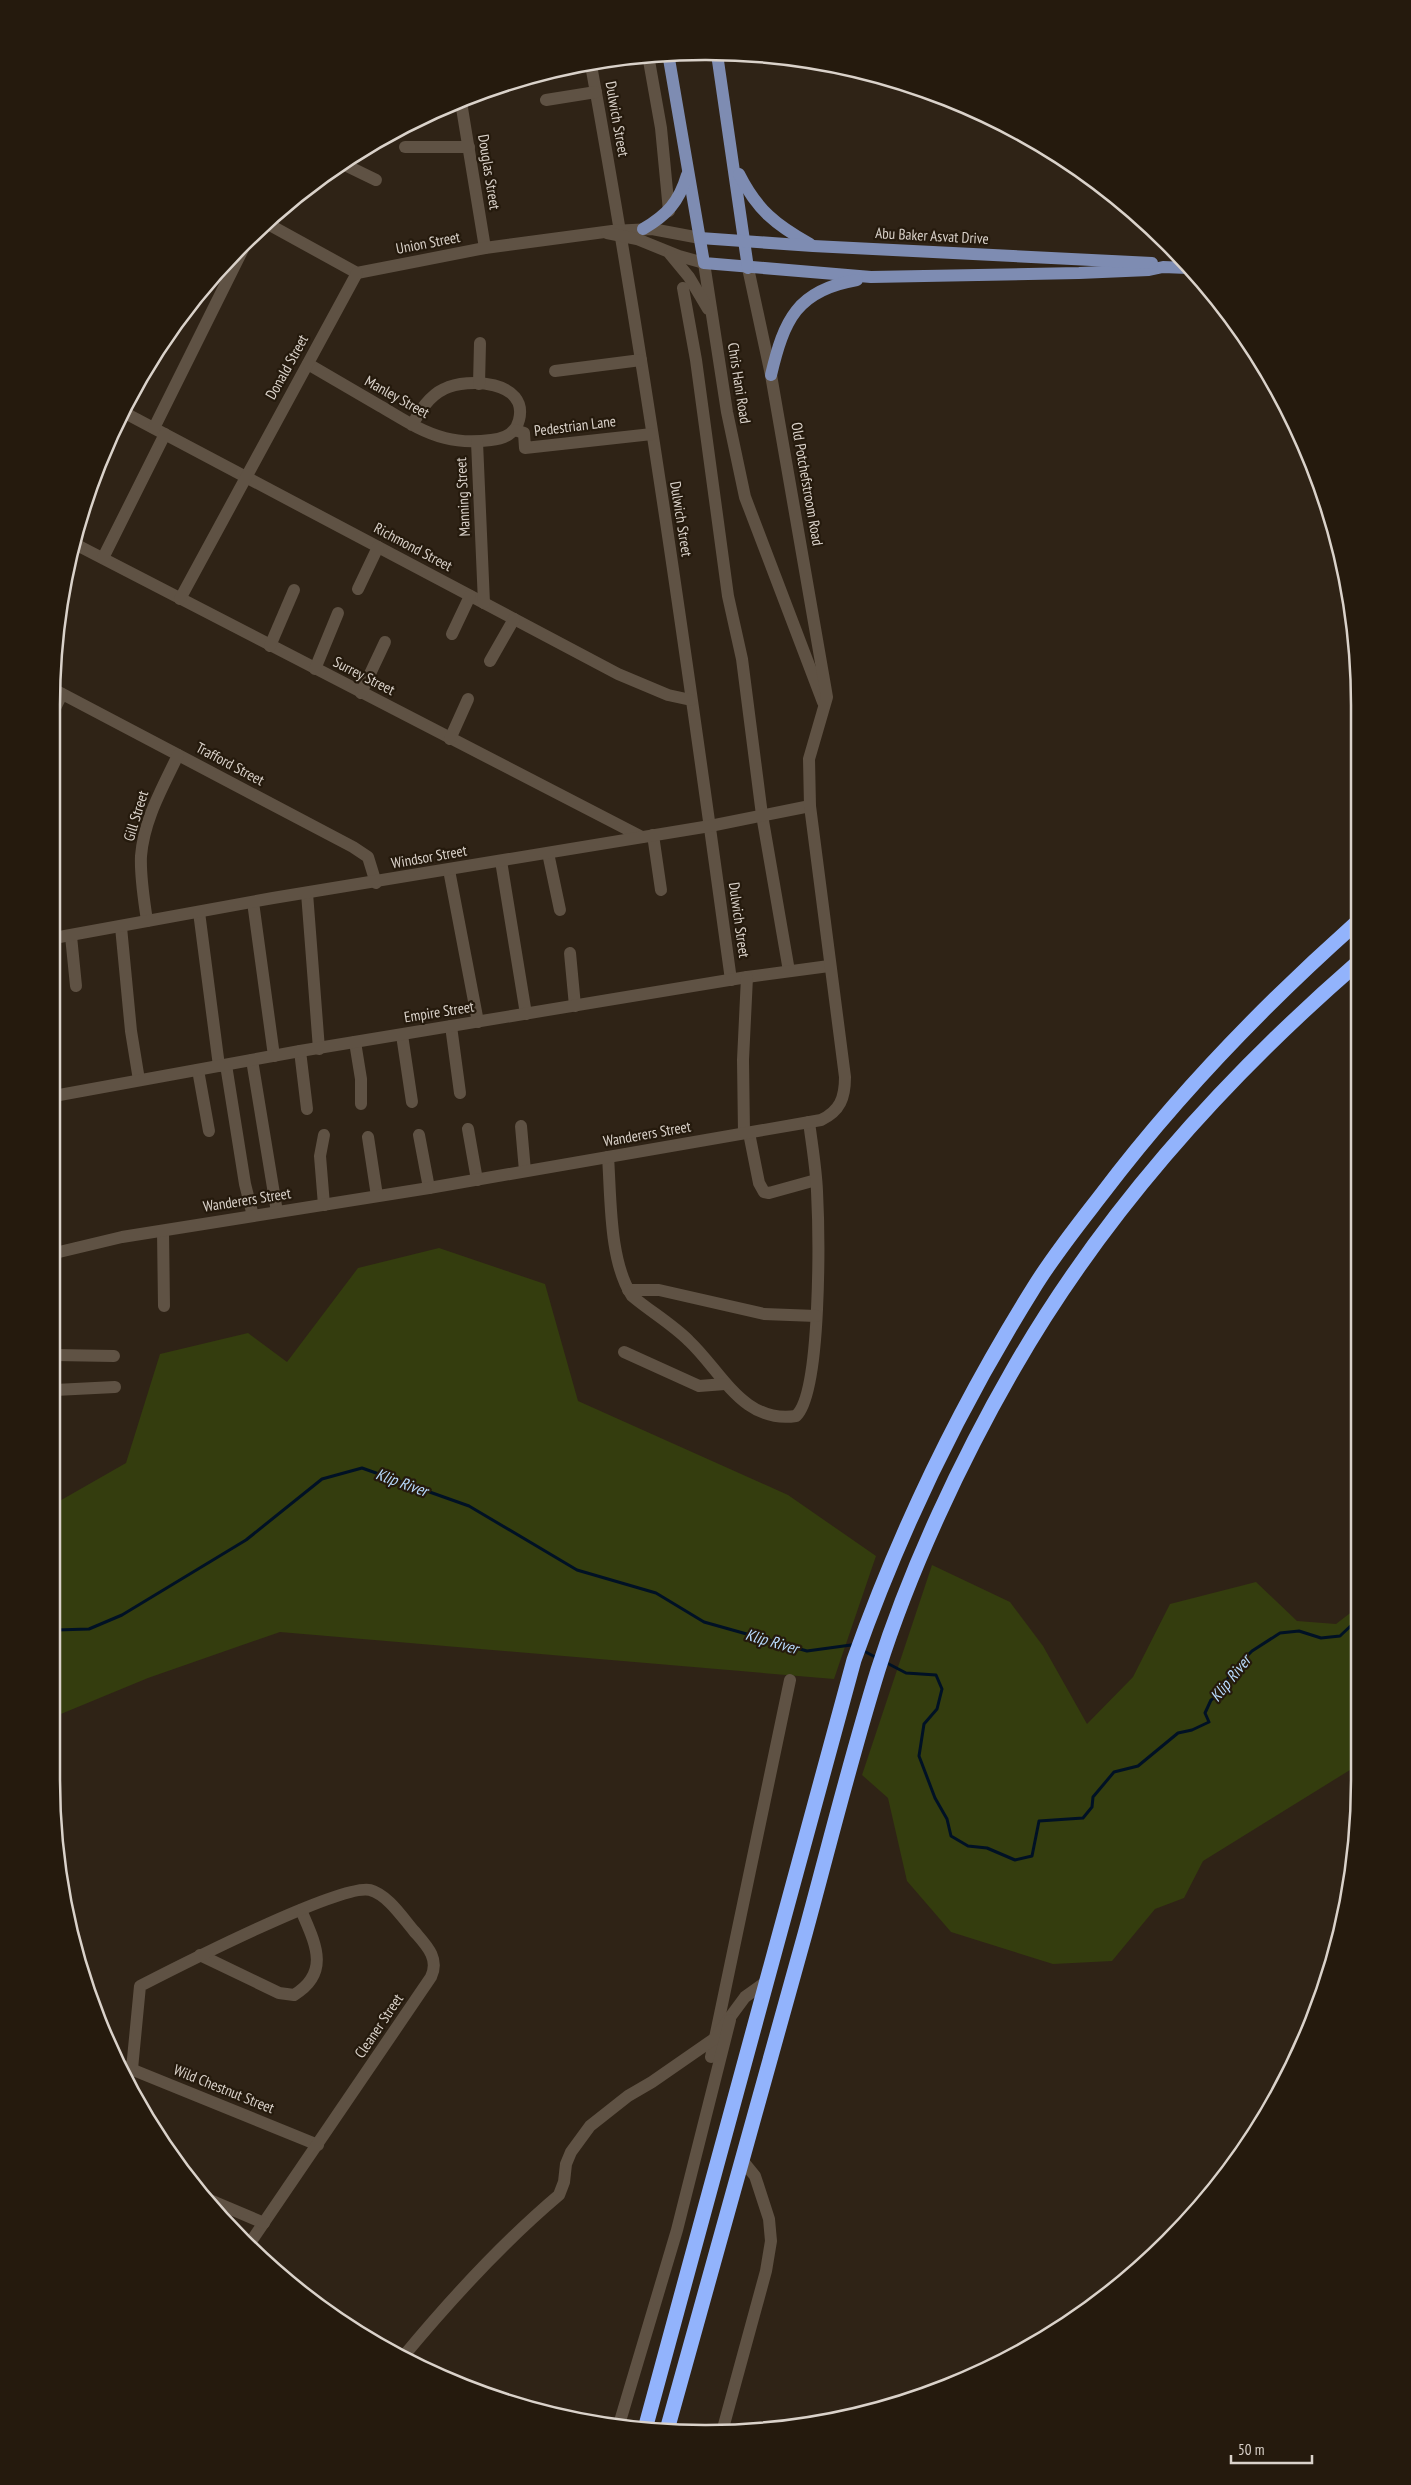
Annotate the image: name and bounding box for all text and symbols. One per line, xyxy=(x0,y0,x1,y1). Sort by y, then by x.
street label: Dulwich Street xyxy=(602,80,633,158)
street label: Douglas Street xyxy=(474,133,505,211)
street label: Abu Baker Asvat Drive xyxy=(875,223,989,248)
street label: Union Street xyxy=(394,227,462,258)
street label: Donald Street xyxy=(261,331,312,402)
street label: Chris Hani Road xyxy=(724,341,755,425)
street label: Manley Street xyxy=(362,371,433,422)
street label: Pedestrian Lane xyxy=(533,411,617,440)
street label: Old Potchefstroom Road xyxy=(787,421,828,547)
street label: Manning Street xyxy=(451,457,474,537)
street label: Dulwich Street xyxy=(666,480,697,558)
street label: Richmond Street xyxy=(371,518,456,575)
street label: Surrey Street xyxy=(330,652,398,699)
street label: Trafford Street xyxy=(193,738,268,789)
street label: Gill Street xyxy=(119,788,152,843)
street label: Windsor Street xyxy=(390,841,468,872)
street label: Dulwich Street xyxy=(725,881,754,959)
street label: Empire Street xyxy=(403,997,475,1026)
street label: Wanderers Street xyxy=(602,1116,692,1151)
street label: Wanderers Street xyxy=(202,1183,292,1216)
water label: Klip River xyxy=(373,1463,433,1501)
water label: Klip River xyxy=(743,1624,803,1659)
water label: Klip River xyxy=(1205,1649,1256,1705)
street label: Cleaner Street xyxy=(350,1990,407,2062)
street label: Wild Chestnut Street xyxy=(171,2060,277,2117)
scale bar xyxy=(1231,2432,1312,2464)
text: 50 m xyxy=(1238,2440,1264,2459)

